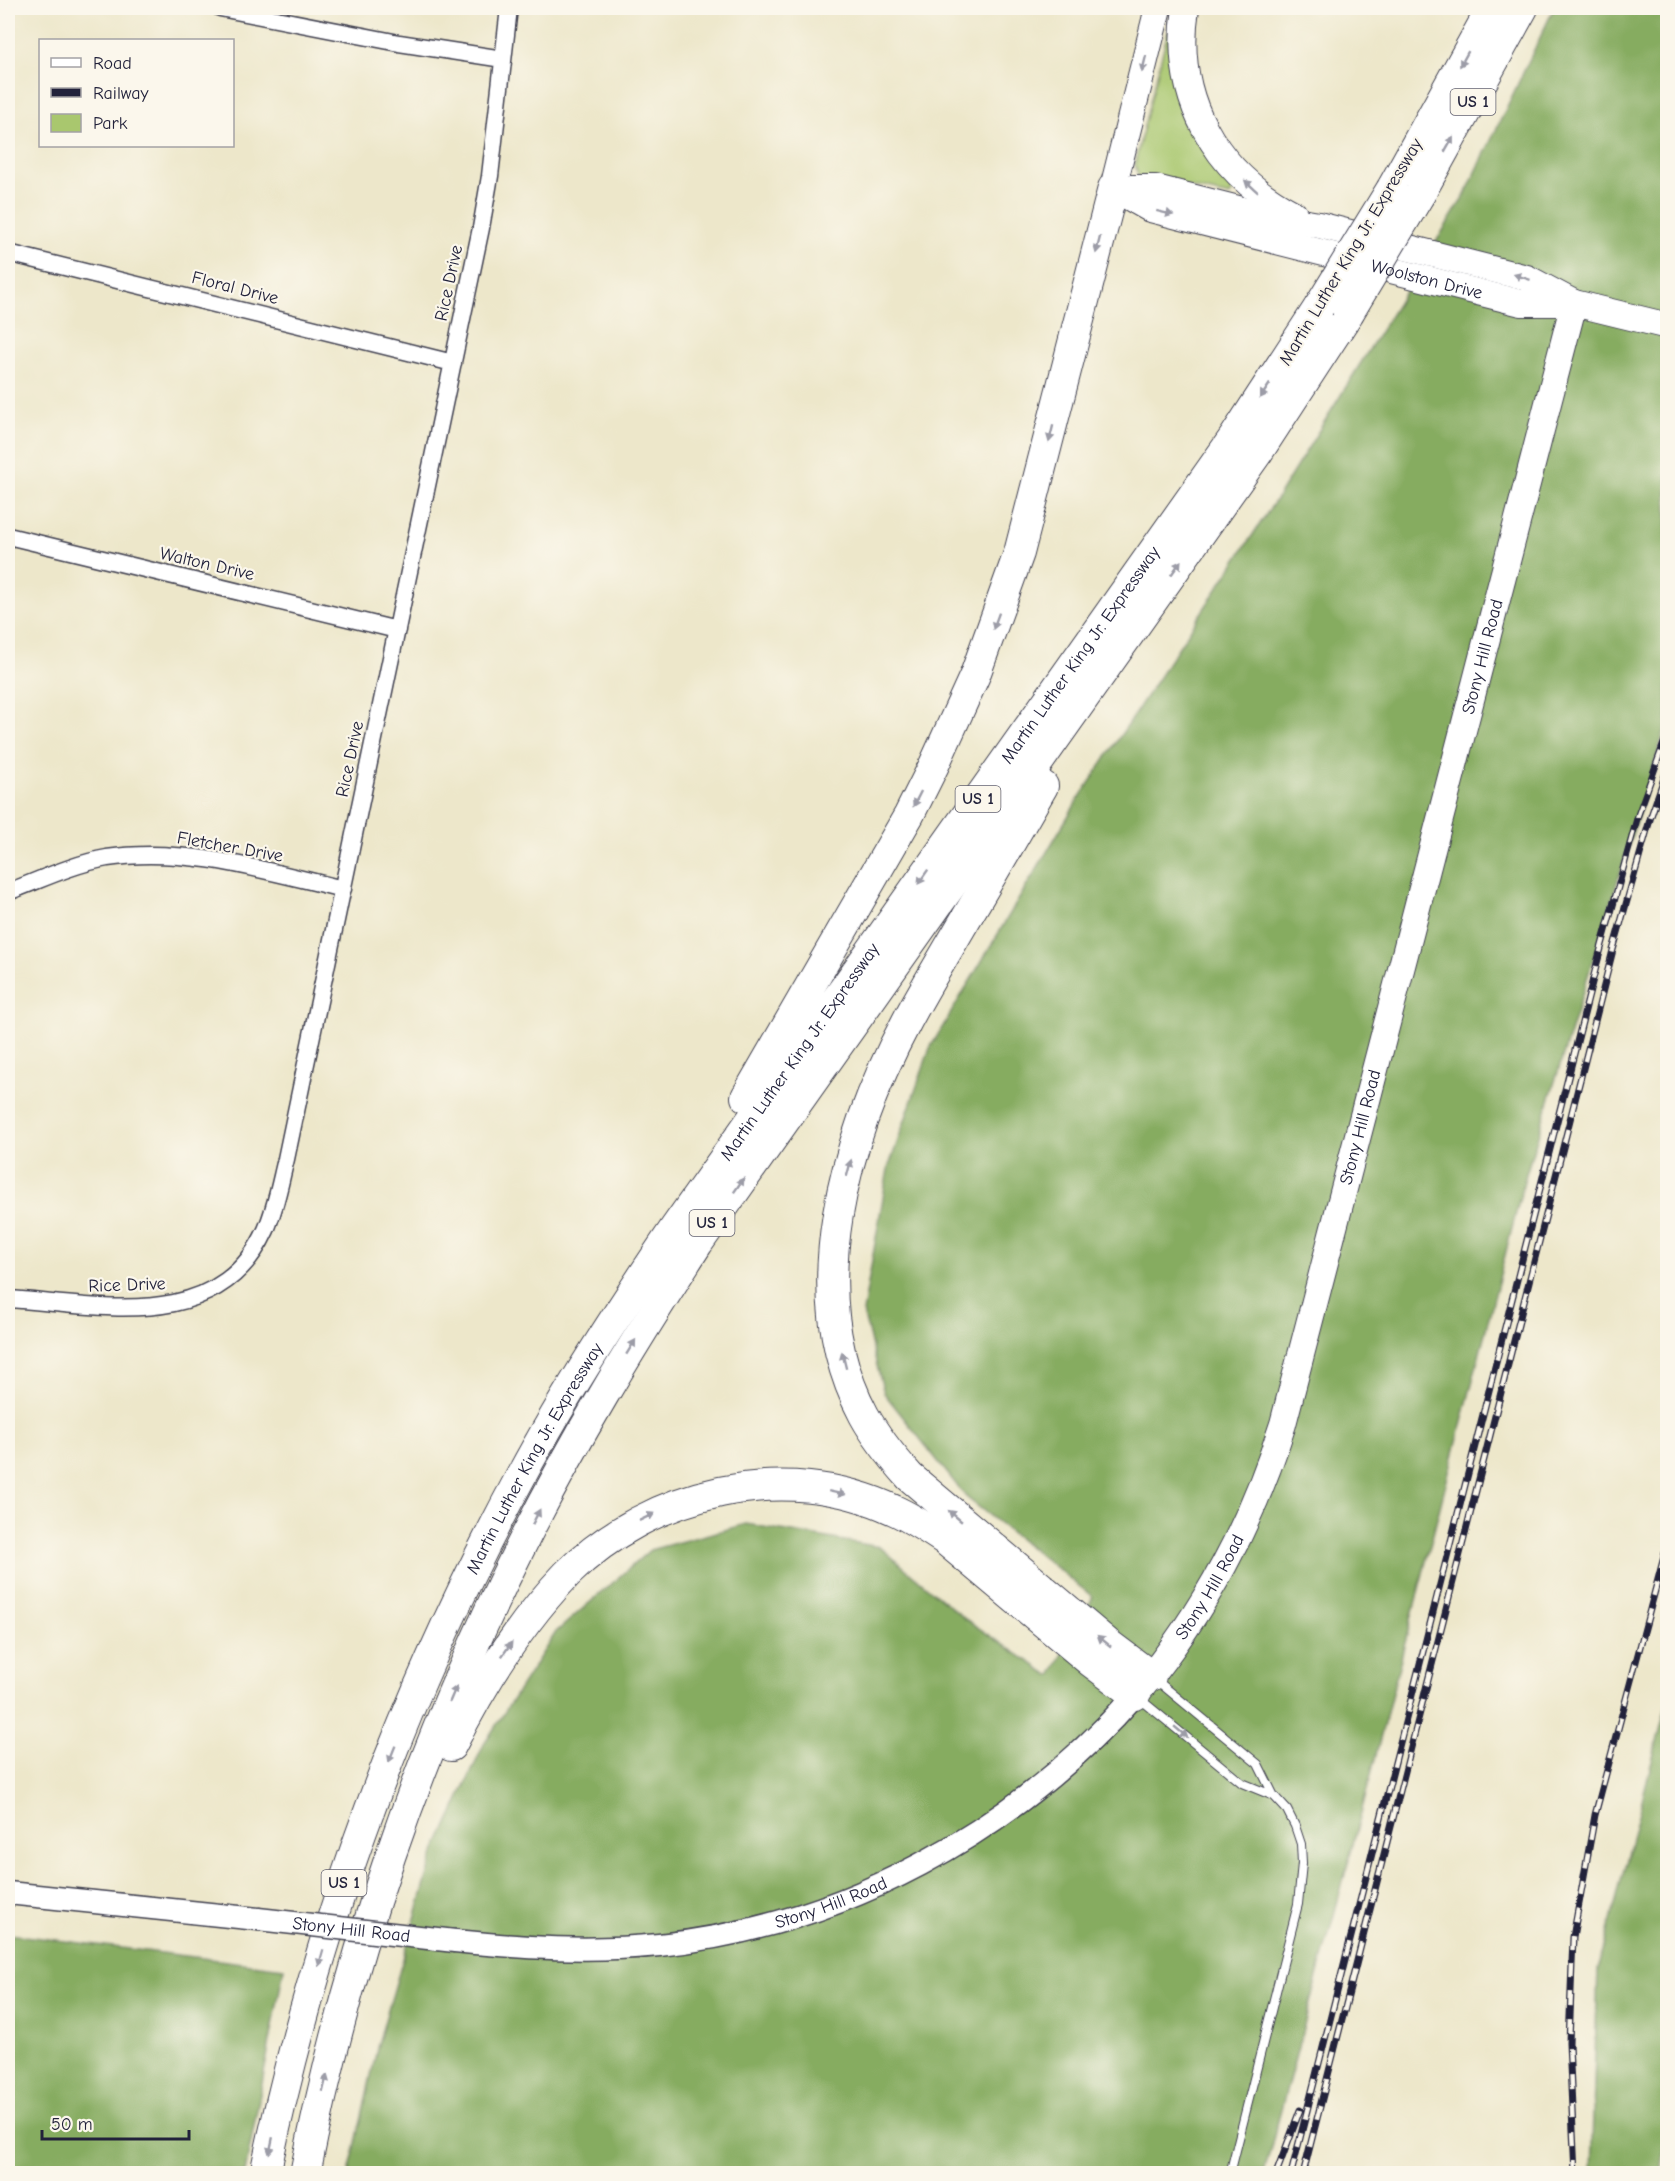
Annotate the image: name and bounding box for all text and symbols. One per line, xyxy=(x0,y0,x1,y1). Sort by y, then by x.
legend xyxy=(39,39,234,147)
one-way arrow xyxy=(1459,51,1469,68)
text: Road xyxy=(93,53,132,74)
one-way arrow xyxy=(1138,55,1148,73)
text: Railway xyxy=(93,83,150,104)
road number: US 1 xyxy=(1450,89,1496,115)
text: Park xyxy=(93,113,128,134)
street label: Martin Luther King Jr. Expressway xyxy=(1275,134,1428,369)
one-way arrow xyxy=(1444,135,1454,152)
one-way arrow xyxy=(1244,180,1259,193)
one-way arrow xyxy=(1156,208,1174,218)
one-way arrow xyxy=(1093,236,1103,254)
street label: Rice Drive xyxy=(431,243,467,323)
street label: Woolston Drive xyxy=(1369,255,1485,303)
street label: Floral Drive xyxy=(189,267,281,309)
one-way arrow xyxy=(1513,272,1531,281)
one-way arrow xyxy=(1259,383,1271,399)
one-way arrow xyxy=(1045,425,1055,443)
street label: Martin Luther King Jr. Expressway xyxy=(996,541,1165,768)
street label: Walton Drive xyxy=(158,543,256,585)
one-way arrow xyxy=(1170,560,1182,576)
street label: Stony Hill Road xyxy=(1457,597,1507,716)
one-way arrow xyxy=(991,612,1001,630)
street label: Rice Drive xyxy=(332,719,368,799)
road number: US 1 xyxy=(956,786,1000,812)
one-way arrow xyxy=(912,791,922,808)
street label: Fletcher Drive xyxy=(175,827,285,867)
one-way arrow xyxy=(917,868,929,884)
street label: Martin Luther King Jr. Expressway xyxy=(716,938,884,1165)
street label: Stony Hill Road xyxy=(1335,1067,1385,1187)
one-way arrow xyxy=(845,1159,854,1177)
one-way arrow xyxy=(733,1177,745,1193)
road number: US 1 xyxy=(690,1210,734,1236)
street label: Rice Drive xyxy=(88,1273,166,1297)
street label: Martin Luther King Jr. Expressway xyxy=(462,1338,608,1577)
one-way arrow xyxy=(626,1339,637,1355)
one-way arrow xyxy=(838,1351,848,1369)
one-way arrow xyxy=(828,1488,846,1498)
one-way arrow xyxy=(531,1508,540,1525)
one-way arrow xyxy=(948,1510,963,1523)
one-way arrow xyxy=(639,1512,656,1522)
street label: Stony Hill Road xyxy=(1171,1531,1248,1643)
one-way arrow xyxy=(1097,1635,1112,1647)
one-way arrow xyxy=(501,1641,512,1657)
one-way arrow xyxy=(449,1685,458,1702)
one-way arrow xyxy=(1173,1725,1189,1738)
one-way arrow xyxy=(387,1745,396,1763)
road number: US 1 xyxy=(322,1870,366,1896)
street label: Stony Hill Road xyxy=(772,1872,890,1933)
street label: Stony Hill Road xyxy=(292,1912,411,1946)
one-way arrow xyxy=(316,1949,325,1967)
one-way arrow xyxy=(321,2074,331,2092)
scale bar xyxy=(42,2103,189,2141)
text: 50 m xyxy=(51,2114,93,2135)
one-way arrow xyxy=(266,2137,275,2156)

